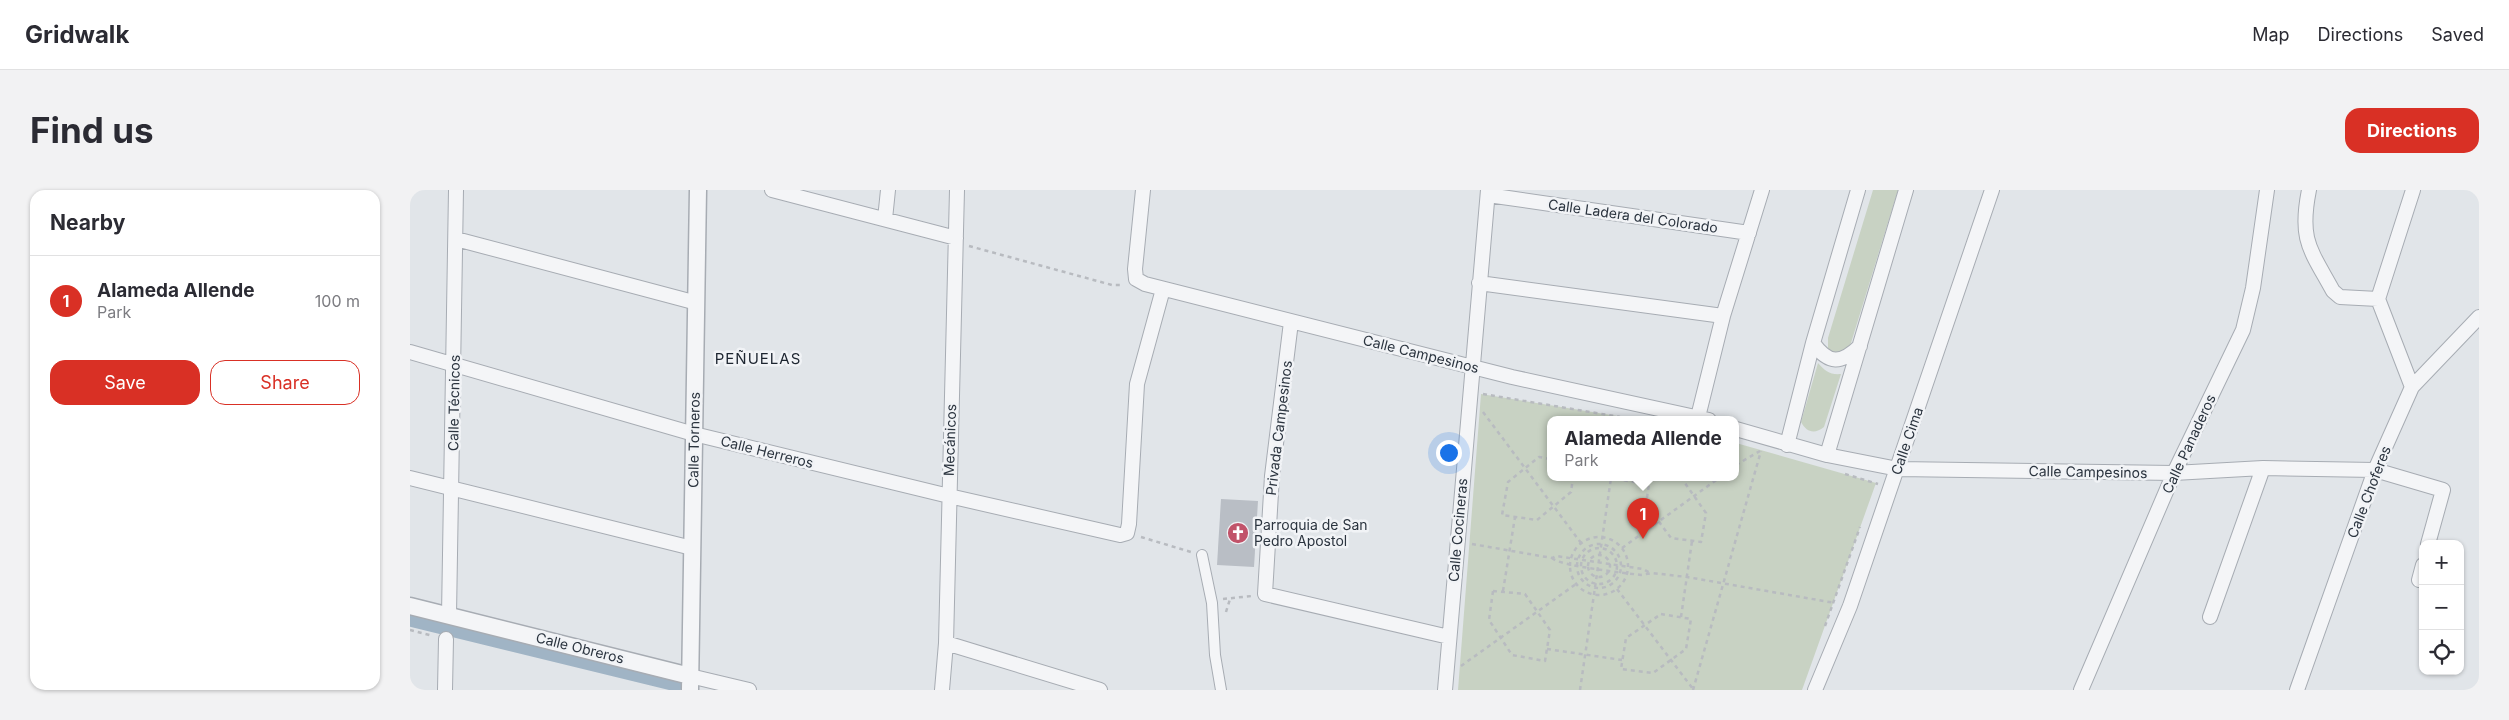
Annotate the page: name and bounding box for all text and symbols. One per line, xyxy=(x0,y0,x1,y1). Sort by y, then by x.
text: Gridwalk xyxy=(25,20,129,49)
text: Map xyxy=(2252,24,2290,45)
text: Directions xyxy=(2318,24,2403,45)
text: Saved xyxy=(2431,24,2484,45)
button: Directions xyxy=(2345,108,2479,153)
text: Find us xyxy=(30,109,154,151)
street label: Calle Ladera del Colorado xyxy=(1547,195,1719,236)
text: Nearby xyxy=(50,210,125,235)
text: Alameda Allende xyxy=(97,279,254,302)
text: 1 xyxy=(63,291,69,311)
text: 100 m xyxy=(315,291,360,311)
text: Park xyxy=(97,302,131,322)
street label: Calle Campesinos xyxy=(1361,331,1481,376)
district label: PEÑUELAS xyxy=(715,349,801,368)
street label: Calle Técnicos xyxy=(444,355,463,451)
button: Save xyxy=(50,360,200,405)
button: Share xyxy=(210,360,360,405)
street label: Privada Campesinos xyxy=(1262,360,1295,496)
street label: Calle Panaderos xyxy=(2158,391,2219,496)
street label: Calle Torneros xyxy=(684,392,703,488)
street label: Mecánicos xyxy=(940,404,959,476)
street label: Calle Cima xyxy=(1887,405,1926,477)
popup xyxy=(1547,416,1739,481)
text: Alameda Allende xyxy=(1564,427,1722,450)
street label: Calle Herreros xyxy=(719,432,815,471)
your location xyxy=(1436,440,1462,466)
street label: Calle Choferes xyxy=(2343,443,2394,540)
text: Park xyxy=(1564,450,1599,470)
street label: Calle Campesinos xyxy=(2028,462,2148,481)
street label: Calle Cocineras xyxy=(1445,477,1470,582)
pin: 1 xyxy=(1627,498,1659,539)
place label: Parroquia de San Pedro Apostol xyxy=(1254,516,1368,549)
church icon: Parroquia de San Pedro Apostol xyxy=(1226,521,1250,545)
map controls xyxy=(2419,540,2464,675)
button: + xyxy=(2419,540,2464,585)
button: − xyxy=(2419,585,2464,630)
street label: Calle Obreros xyxy=(534,628,626,667)
button: locate xyxy=(2419,630,2464,675)

